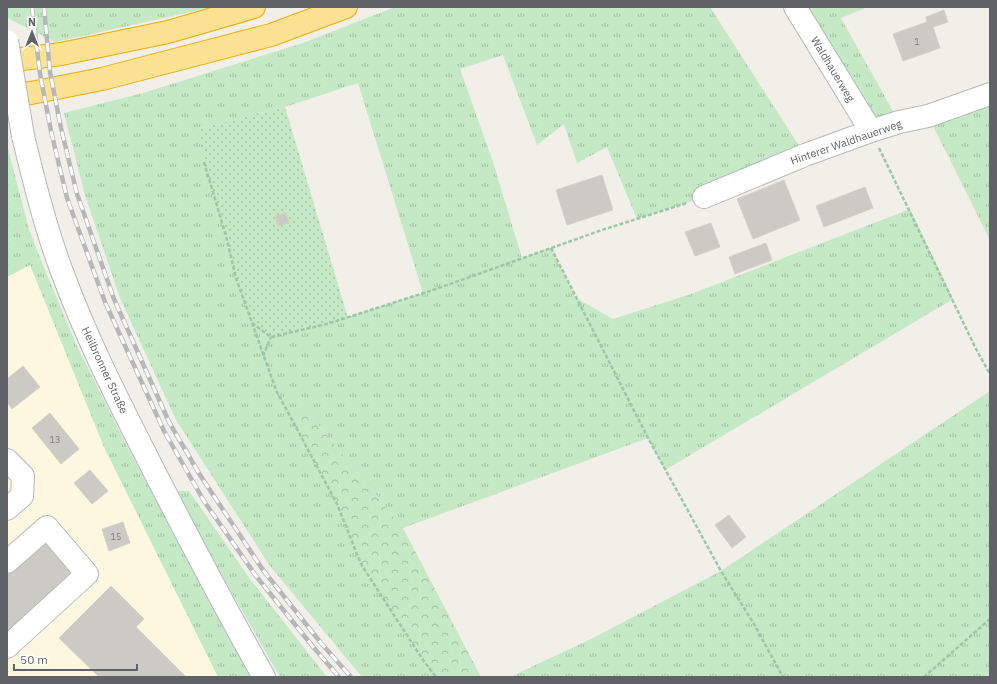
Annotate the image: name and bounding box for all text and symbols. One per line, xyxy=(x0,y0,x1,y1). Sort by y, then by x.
north arrow xyxy=(12,12,52,52)
text: N xyxy=(28,15,36,29)
street label: Waldhauerweg xyxy=(808,34,858,104)
house number: 1 xyxy=(914,36,920,47)
street label: Hinterer Waldhauerweg xyxy=(788,116,904,168)
street label: Heilbronner Straße xyxy=(79,324,131,416)
house number: 13 xyxy=(50,434,60,445)
house number: 15 xyxy=(111,531,121,542)
scale bar xyxy=(14,646,137,672)
text: 50 m xyxy=(20,652,48,667)

